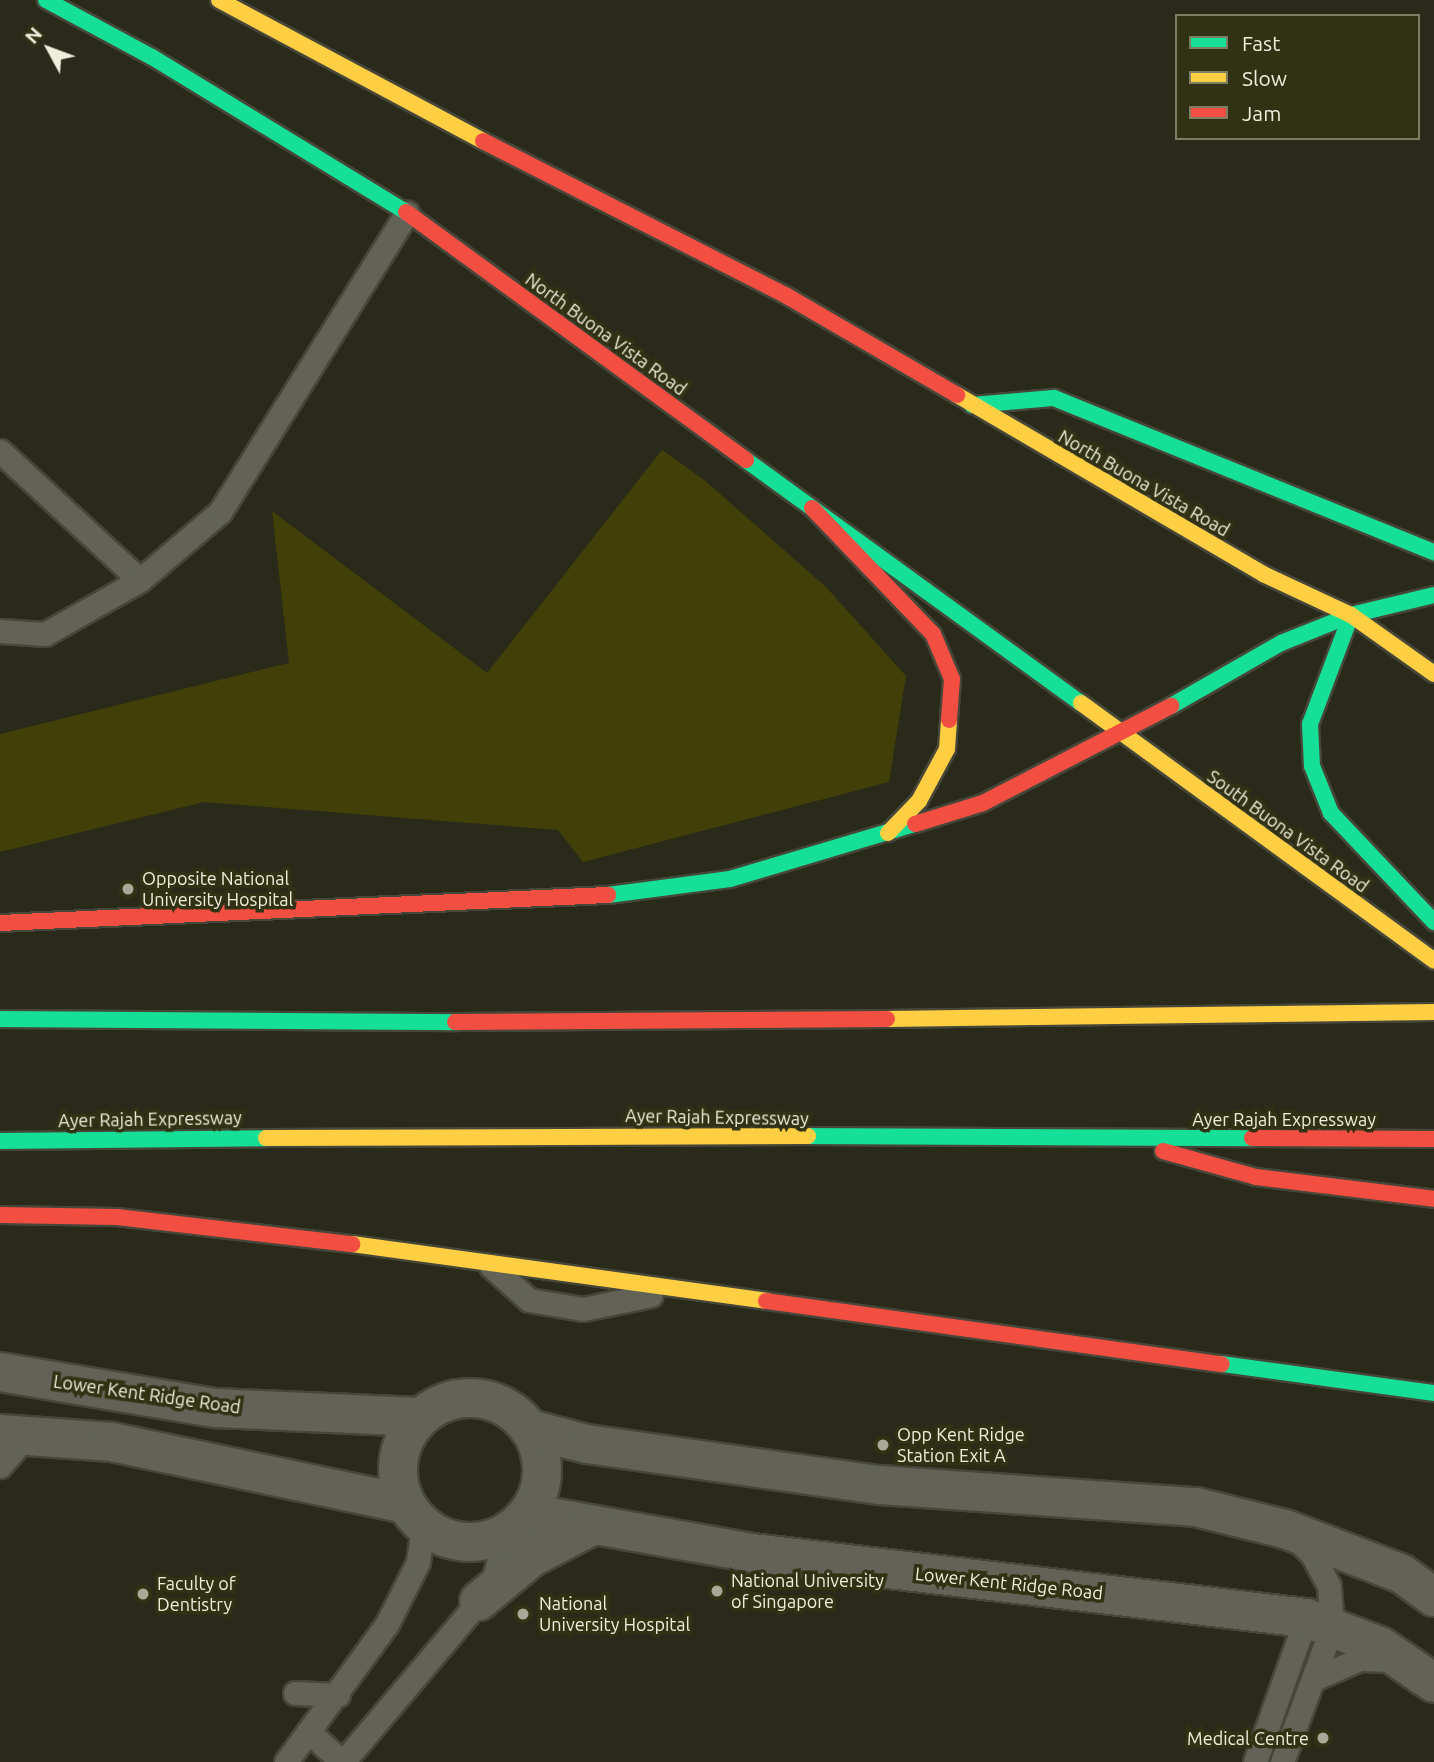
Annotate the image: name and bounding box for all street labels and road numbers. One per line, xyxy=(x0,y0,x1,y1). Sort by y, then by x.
street label: North Buona Vista Road xyxy=(521,268,691,400)
street label: North Buona Vista Road xyxy=(1055,425,1233,541)
street label: South Buona Vista Road xyxy=(1203,765,1373,897)
street label: Ayer Rajah Expressway xyxy=(625,1105,809,1129)
street label: Ayer Rajah Expressway xyxy=(58,1107,242,1131)
street label: Ayer Rajah Expressway xyxy=(1192,1108,1376,1130)
street label: Lower Kent Ridge Road xyxy=(52,1370,242,1418)
street label: Lower Kent Ridge Road xyxy=(914,1562,1104,1604)

